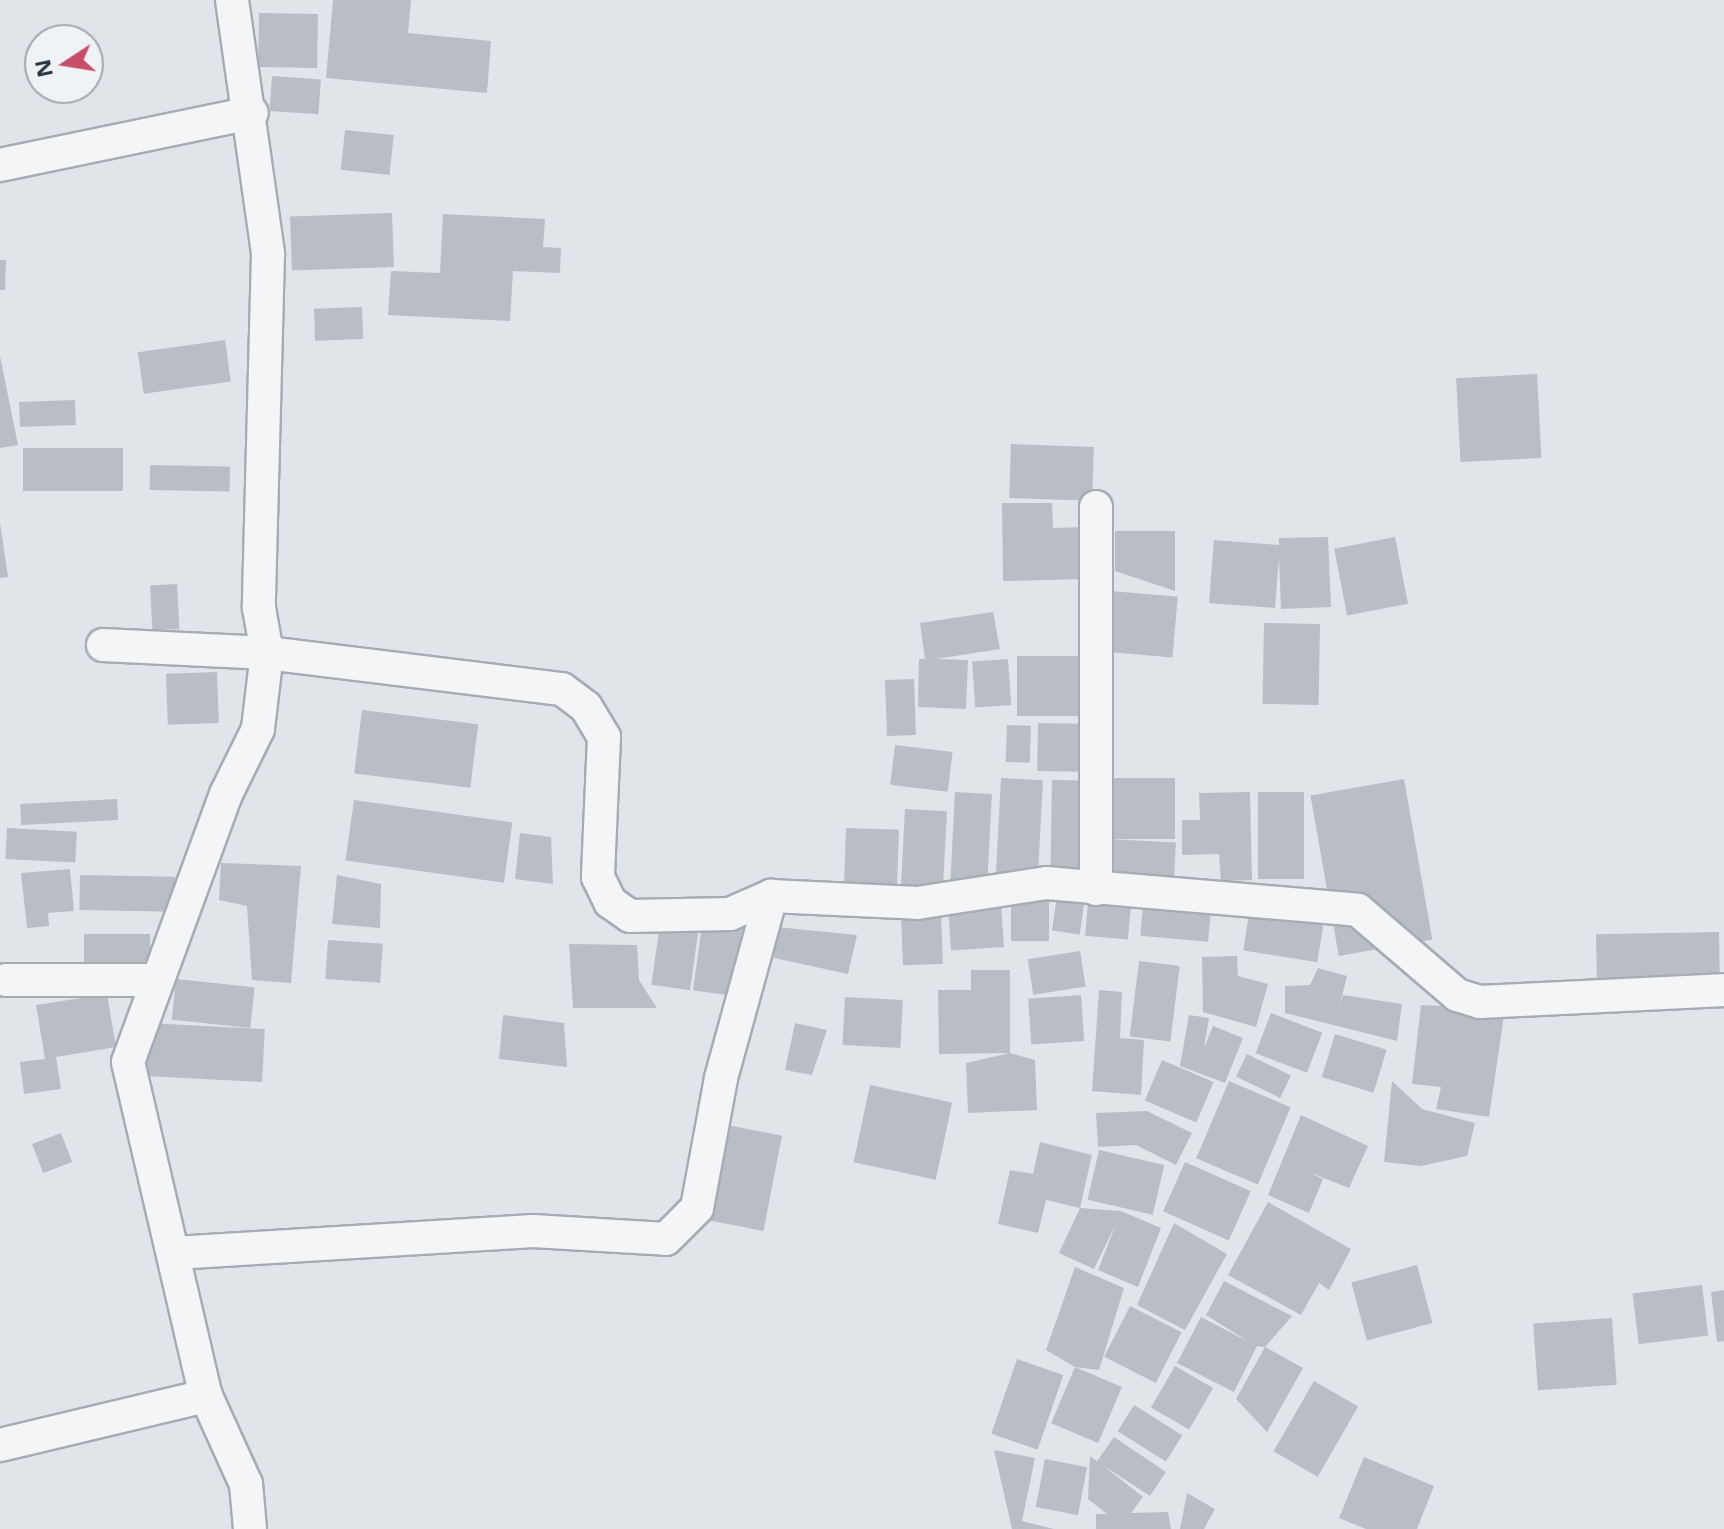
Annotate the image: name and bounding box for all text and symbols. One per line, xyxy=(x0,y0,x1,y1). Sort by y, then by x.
north arrow xyxy=(24,24,104,104)
text: N xyxy=(26,57,59,80)

